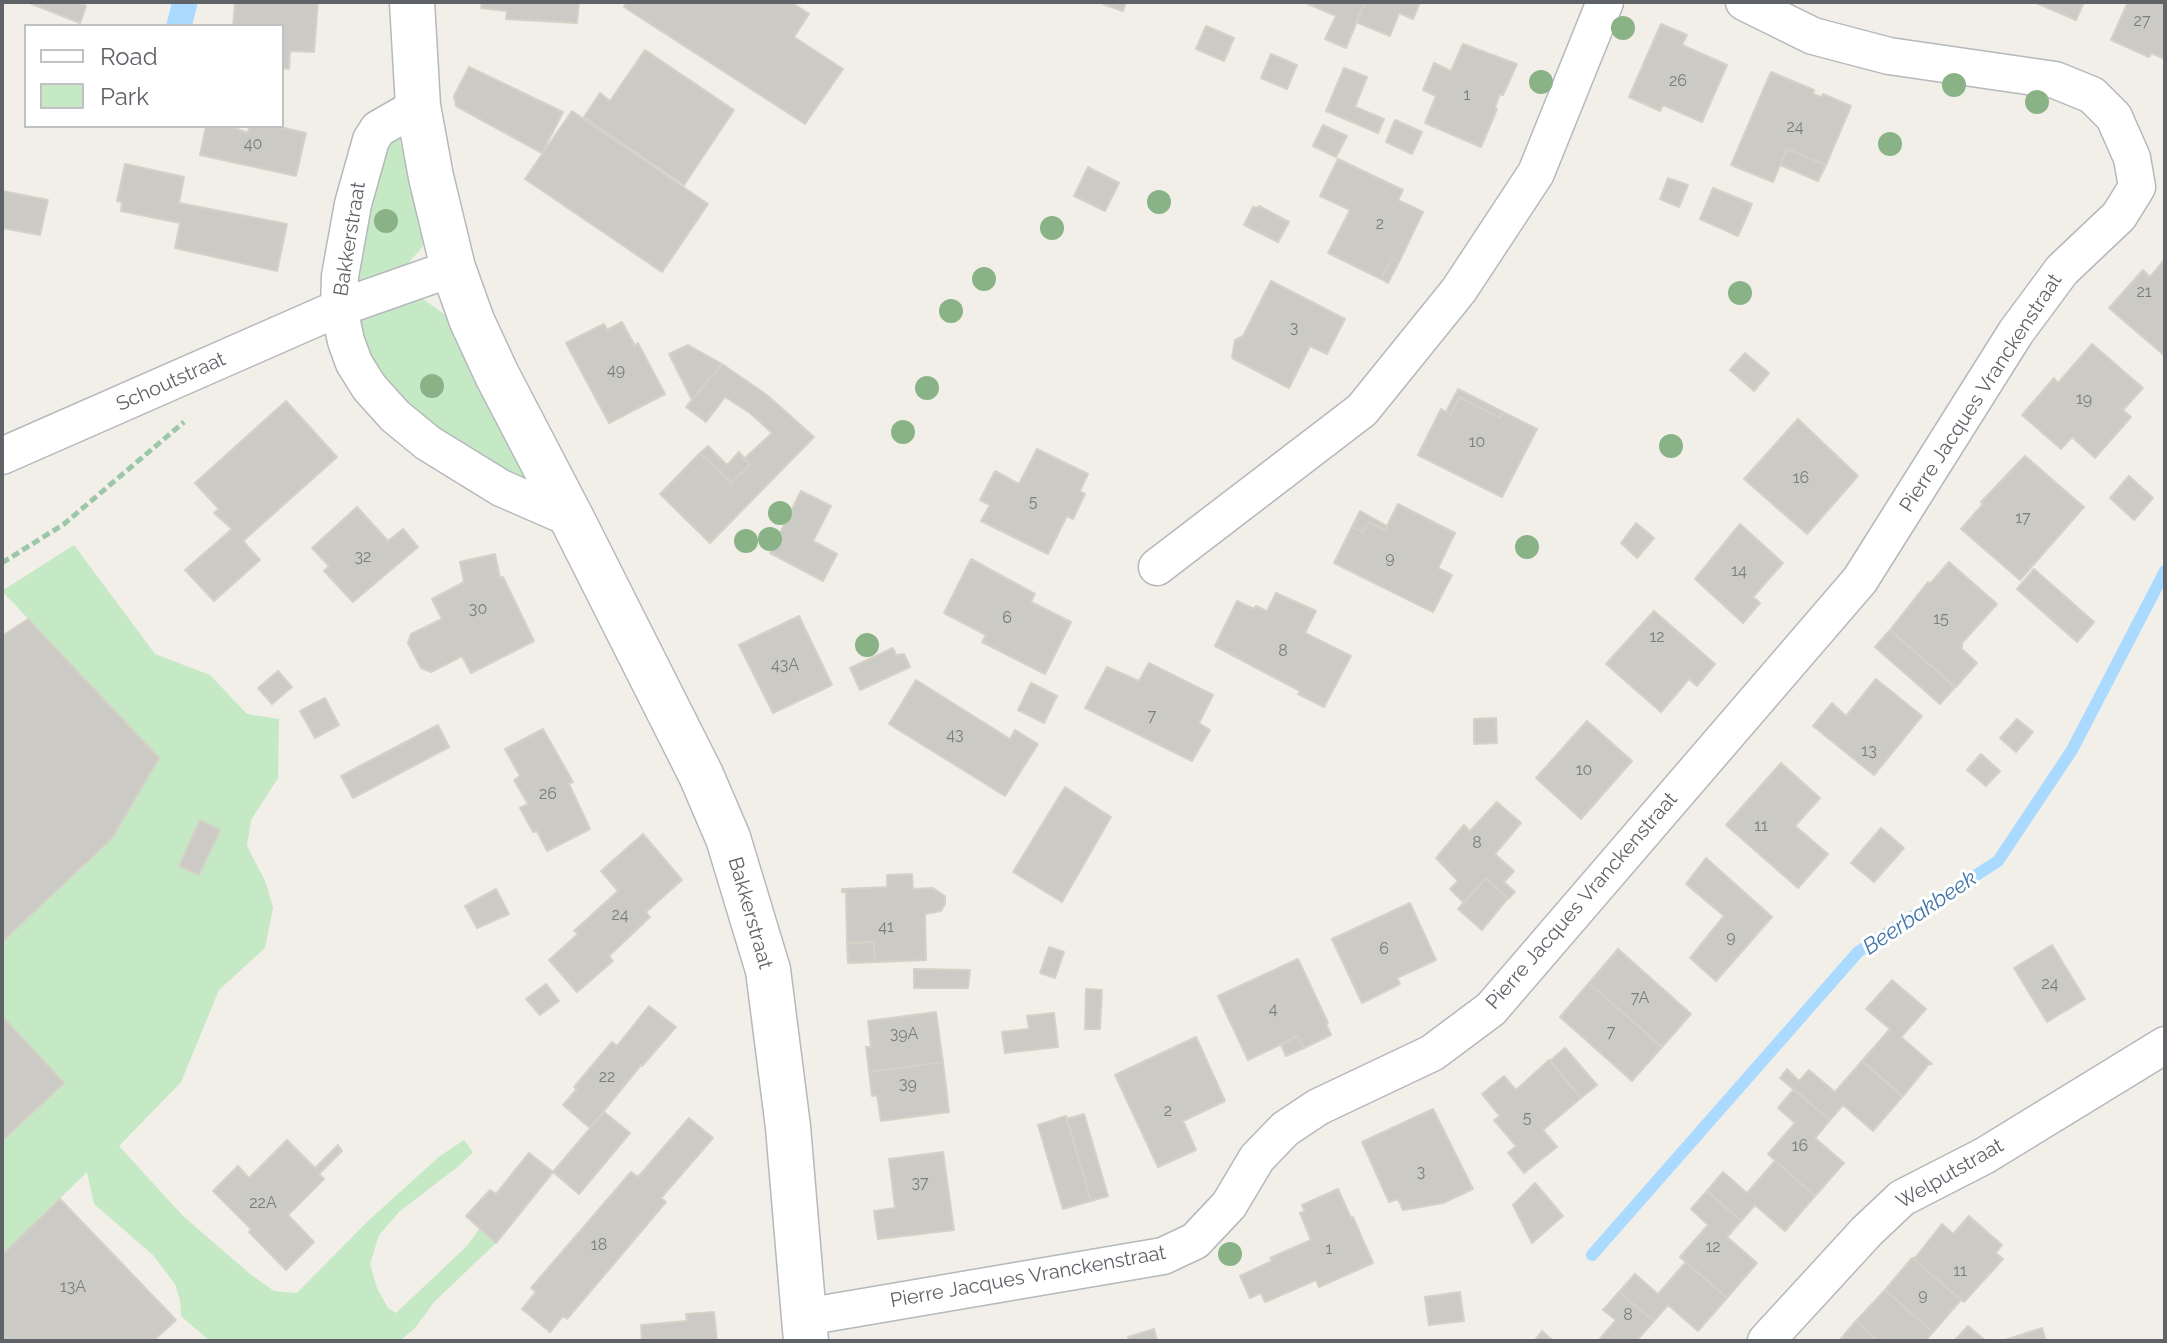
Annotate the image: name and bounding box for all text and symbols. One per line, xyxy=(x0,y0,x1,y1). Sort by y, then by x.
house number: 27 xyxy=(2134,11,2150,31)
legend xyxy=(24,24,284,128)
text: Road xyxy=(100,42,158,71)
house number: 26 xyxy=(1669,71,1687,91)
text: Park xyxy=(100,82,149,111)
house number: 1 xyxy=(1464,85,1470,105)
house number: 24 xyxy=(1786,117,1804,137)
house number: 40 xyxy=(244,134,262,154)
street label: Bakkerstraat xyxy=(329,180,371,298)
house number: 2 xyxy=(1376,214,1384,234)
street label: Pierre Jacques Vranckenstraat xyxy=(1895,269,2067,517)
house number: 21 xyxy=(2136,282,2152,302)
house number: 3 xyxy=(1290,318,1298,338)
street label: Schoutstraat xyxy=(113,347,229,417)
house number: 49 xyxy=(607,360,625,380)
house number: 19 xyxy=(2076,389,2092,409)
house number: 10 xyxy=(1469,432,1485,452)
house number: 16 xyxy=(1793,468,1809,488)
house number: 5 xyxy=(1029,492,1037,512)
house number: 17 xyxy=(2015,508,2031,528)
house number: 32 xyxy=(355,547,371,567)
house number: 9 xyxy=(1385,548,1395,568)
house number: 14 xyxy=(1731,561,1747,581)
house number: 30 xyxy=(469,599,487,619)
house number: 6 xyxy=(1002,608,1012,628)
house number: 15 xyxy=(1933,609,1949,629)
house number: 12 xyxy=(1649,627,1665,647)
house number: 8 xyxy=(1278,641,1288,661)
house number: 43A xyxy=(771,655,799,675)
house number: 7 xyxy=(1148,706,1156,726)
house number: 43 xyxy=(946,725,964,745)
house number: 13 xyxy=(1861,741,1877,761)
house number: 10 xyxy=(1576,760,1592,780)
house number: 26 xyxy=(539,784,557,804)
street label: Pierre Jacques Vranckenstraat xyxy=(1481,788,1683,1014)
house number: 11 xyxy=(1754,816,1768,836)
house number: 8 xyxy=(1472,833,1482,853)
street label: Bakkerstraat xyxy=(723,854,777,972)
water label: Beerbakbeek xyxy=(1858,865,1982,961)
house number: 24 xyxy=(611,905,629,925)
house number: 41 xyxy=(878,917,894,937)
house number: 9 xyxy=(1726,927,1736,947)
house number: 6 xyxy=(1379,939,1389,959)
house number: 24 xyxy=(2041,974,2059,994)
house number: 7A xyxy=(1631,988,1649,1008)
house number: 4 xyxy=(1269,999,1277,1019)
house number: 7 xyxy=(1607,1022,1615,1042)
house number: 39A xyxy=(890,1024,918,1044)
house number: 22 xyxy=(599,1067,615,1087)
house number: 39 xyxy=(899,1074,917,1094)
house number: 2 xyxy=(1164,1101,1172,1121)
house number: 5 xyxy=(1523,1108,1531,1128)
street label: Welputstraat xyxy=(1892,1134,2008,1214)
house number: 16 xyxy=(1792,1136,1808,1156)
house number: 3 xyxy=(1417,1162,1425,1182)
house number: 37 xyxy=(911,1173,929,1193)
house number: 22A xyxy=(249,1193,277,1213)
house number: 18 xyxy=(591,1235,607,1255)
house number: 12 xyxy=(1705,1237,1721,1257)
house number: 1 xyxy=(1326,1239,1332,1259)
street label: Pierre Jacques Vranckenstraat xyxy=(888,1241,1168,1313)
house number: 11 xyxy=(1953,1261,1967,1281)
house number: 13A xyxy=(60,1277,86,1297)
house number: 9 xyxy=(1918,1285,1928,1305)
house number: 8 xyxy=(1623,1305,1633,1325)

